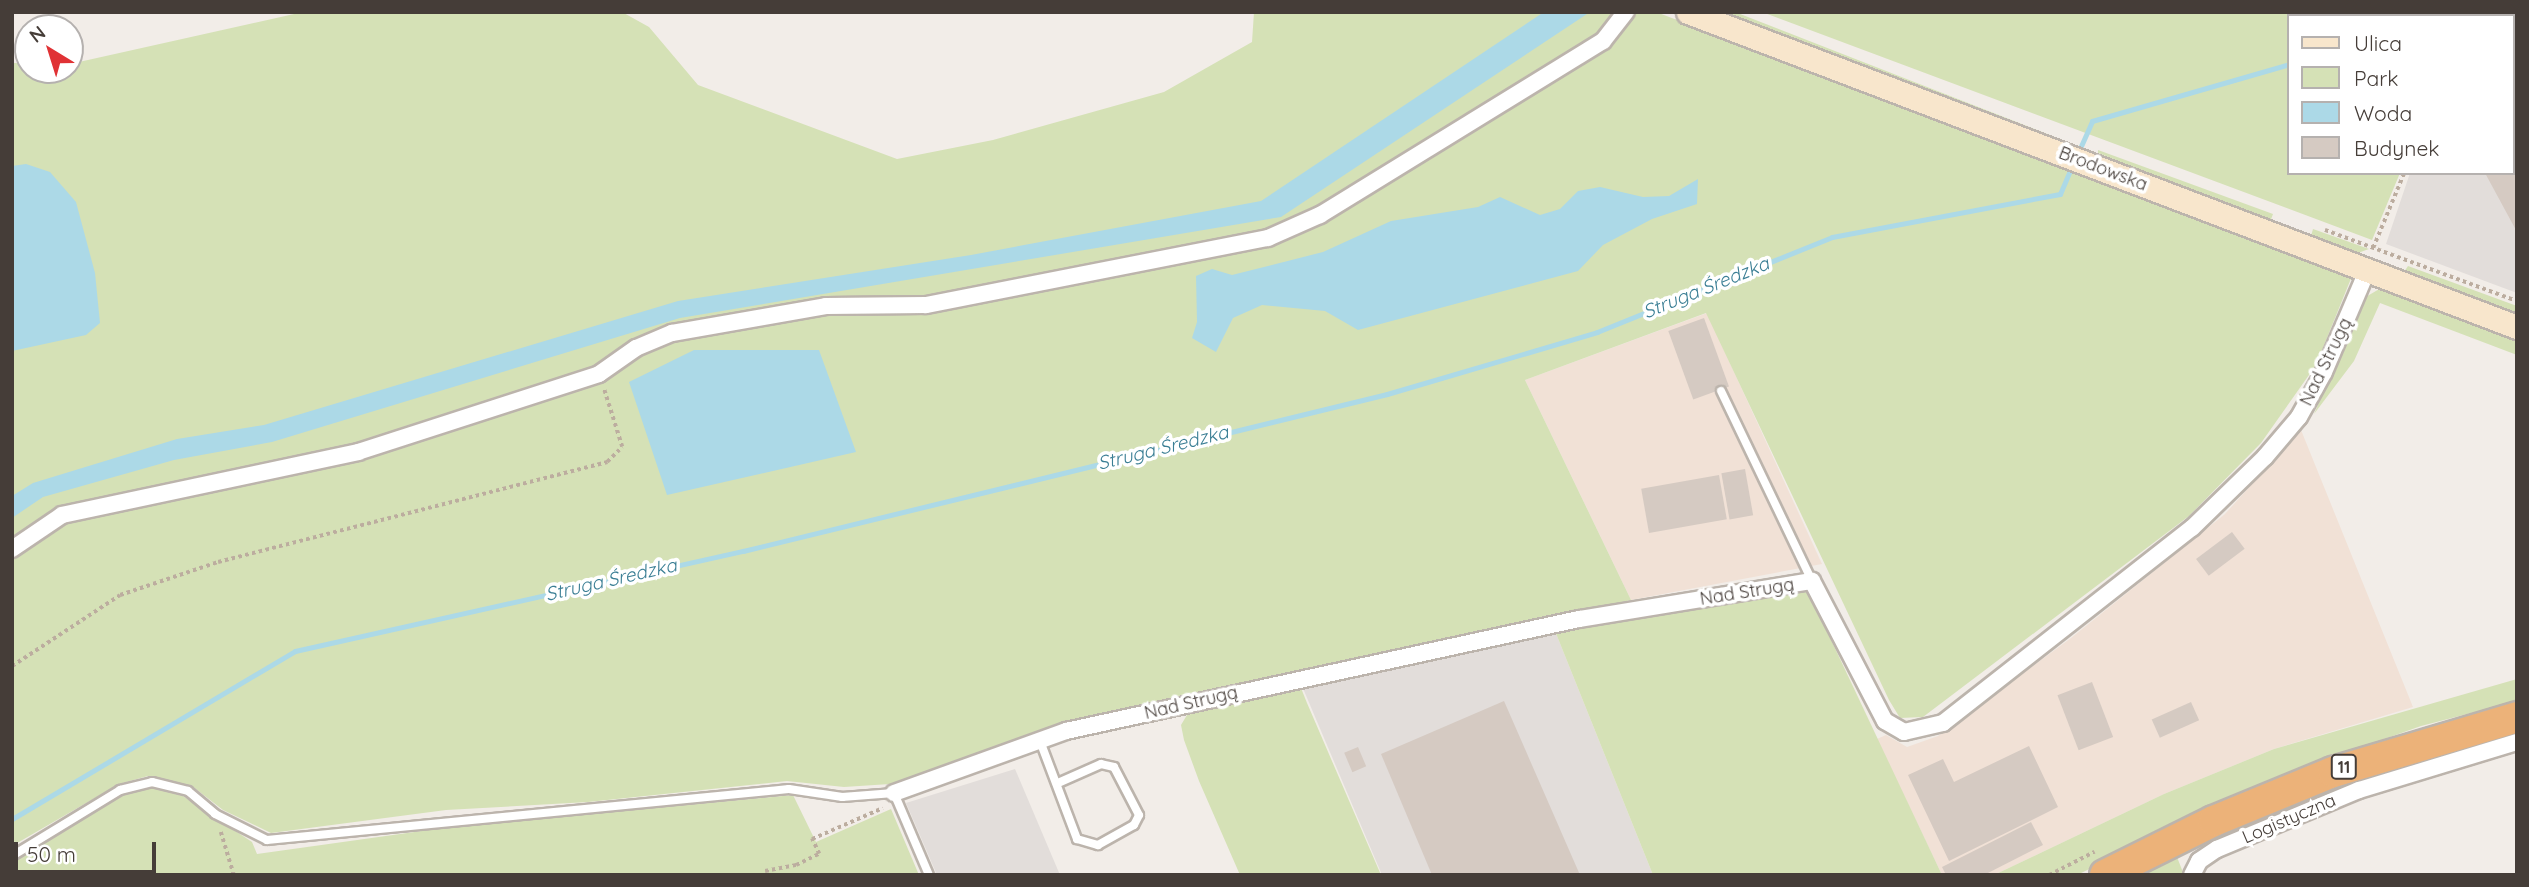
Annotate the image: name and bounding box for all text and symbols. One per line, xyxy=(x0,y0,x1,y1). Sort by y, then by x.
north arrow xyxy=(14,14,84,84)
legend xyxy=(2288,14,2515,175)
text: N xyxy=(24,20,50,48)
text: Ulica xyxy=(2354,30,2402,56)
text: Park xyxy=(2354,65,2398,91)
text: Woda xyxy=(2354,100,2412,126)
text: Budynek xyxy=(2354,135,2440,161)
street label: Brodowska xyxy=(2056,142,2150,196)
water label: Struga Średzka xyxy=(1640,252,1772,324)
street label: Nad Strugą xyxy=(2295,315,2357,409)
water label: Struga Średzka xyxy=(1095,421,1231,475)
water label: Struga Średzka xyxy=(543,554,679,606)
street label: Nad Strugą xyxy=(1698,574,1796,610)
street label: Nad Strugą xyxy=(1142,682,1240,724)
road number: 11 xyxy=(2330,754,2358,780)
street label: Logistyczna xyxy=(2239,790,2339,848)
scale bar xyxy=(18,828,159,872)
text: 50 m xyxy=(27,841,76,867)

